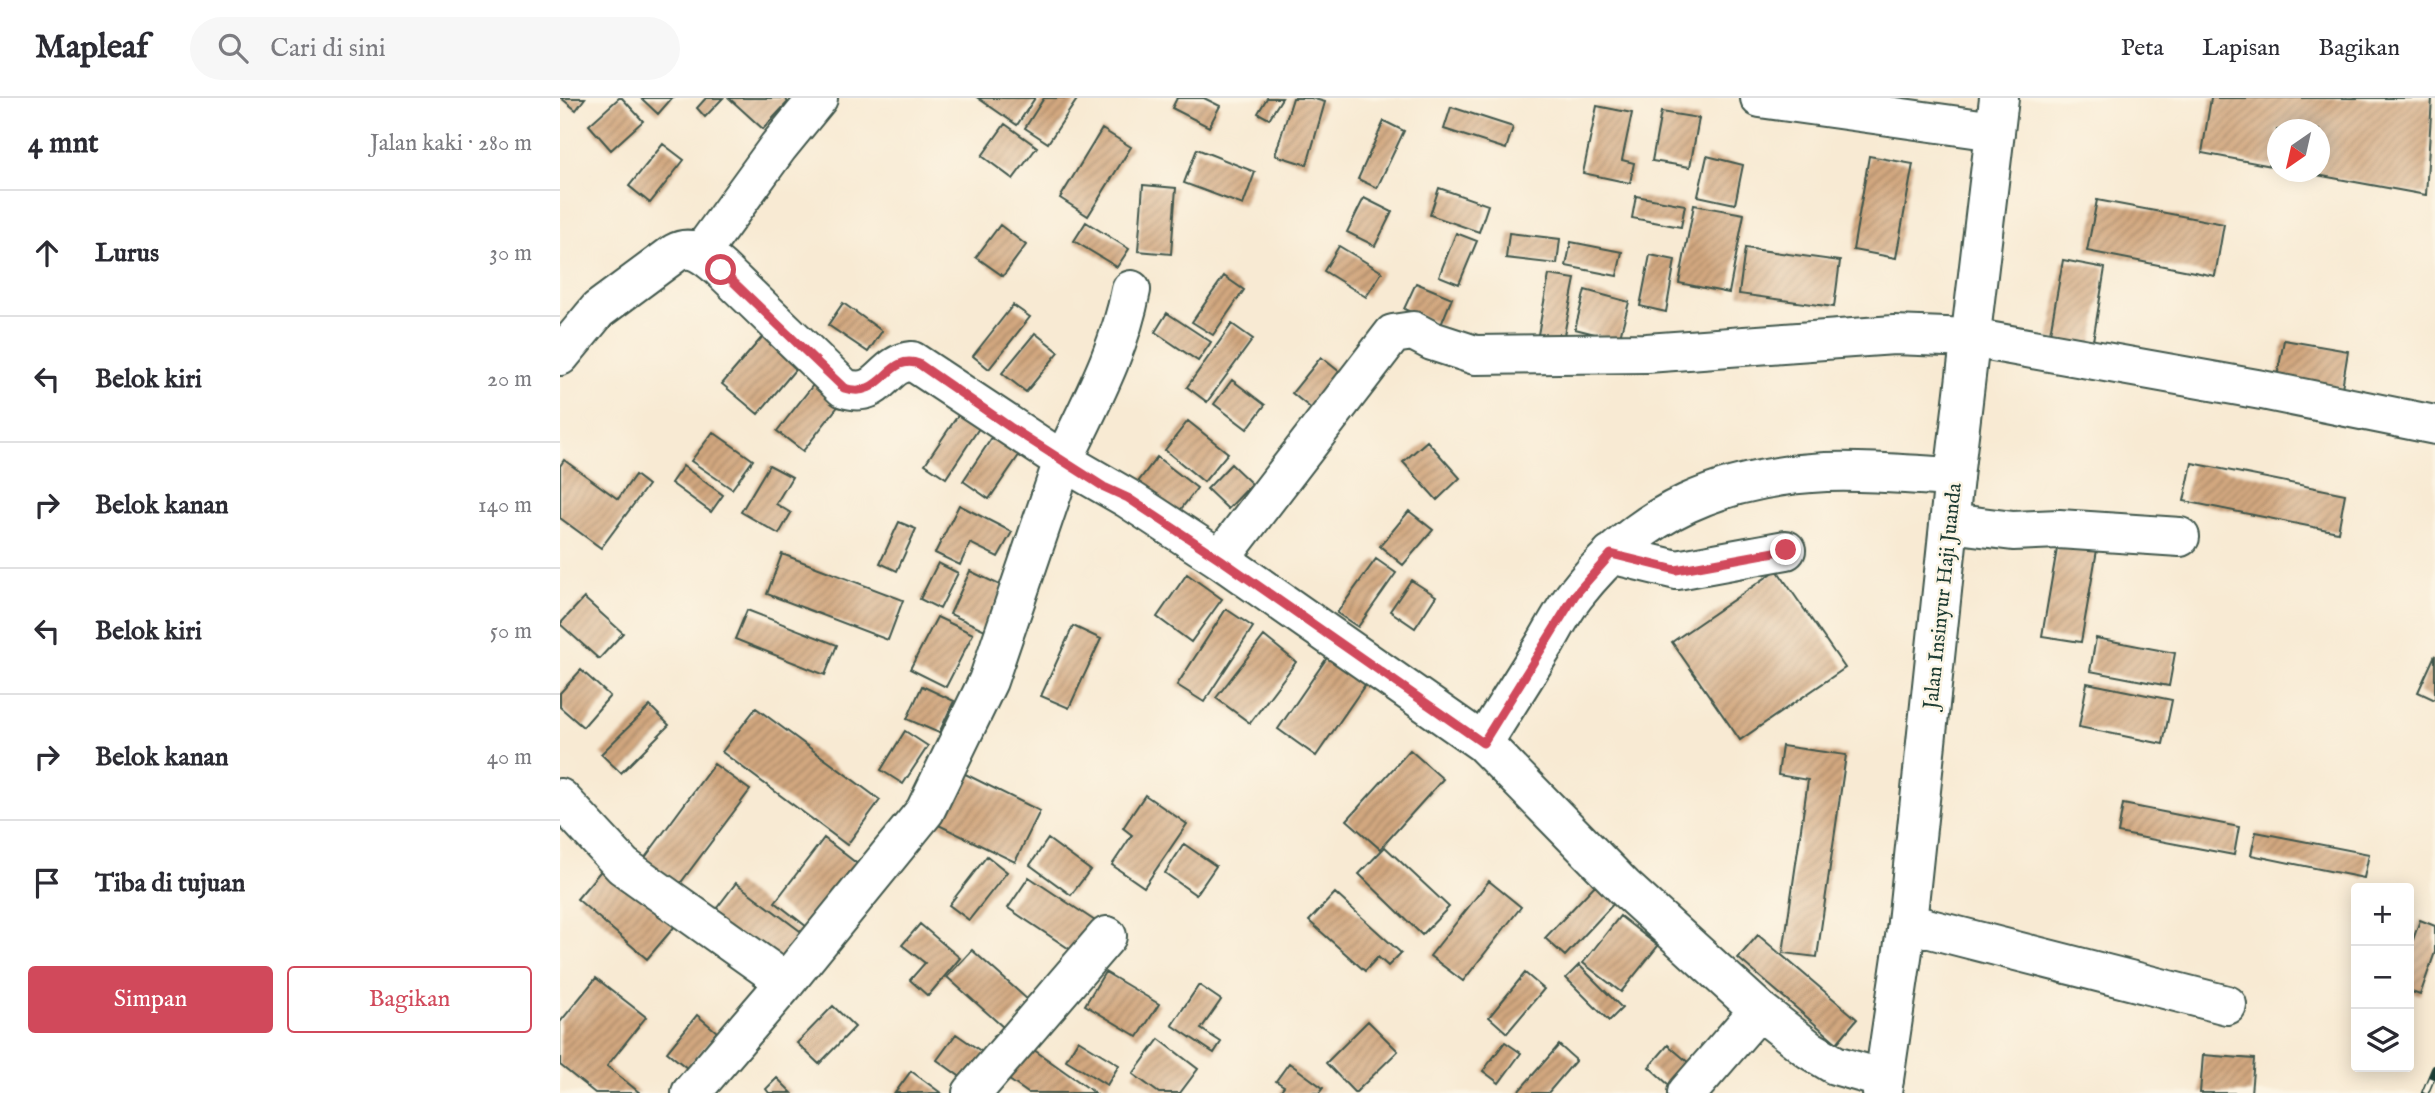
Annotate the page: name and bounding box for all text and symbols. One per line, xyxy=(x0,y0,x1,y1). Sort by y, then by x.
search box xyxy=(190,17,680,80)
text: Mapleaf xyxy=(35,27,148,69)
icon: search xyxy=(214,29,252,67)
text: Cari di sini xyxy=(270,32,386,65)
text: Peta xyxy=(2121,33,2164,64)
text: Lapisan xyxy=(2202,33,2280,64)
text: Bagikan xyxy=(2318,33,2400,64)
north arrow xyxy=(2267,119,2330,182)
text: 4 mnt xyxy=(28,125,99,163)
text: Jalan kaki · 280 m xyxy=(370,129,532,158)
icon: ahead xyxy=(28,234,66,272)
text: Lurus xyxy=(95,237,159,270)
text: 30 m xyxy=(489,239,532,268)
route start xyxy=(705,254,736,285)
icon: left xyxy=(28,360,66,398)
text: Belok kiri xyxy=(95,363,202,396)
text: 20 m xyxy=(487,365,532,394)
street label: Jalan Insinyur Haji Juanda xyxy=(1918,481,1969,713)
icon: right xyxy=(28,486,66,524)
text: Belok kanan xyxy=(95,489,229,522)
text: 140 m xyxy=(478,491,532,520)
route end xyxy=(1770,534,1801,565)
icon: left xyxy=(28,612,66,650)
text: Belok kiri xyxy=(95,615,202,648)
text: 50 m xyxy=(490,617,532,646)
icon: right xyxy=(28,738,66,776)
text: Belok kanan xyxy=(95,741,229,774)
text: 40 m xyxy=(487,743,532,772)
icon: arrive xyxy=(28,864,66,902)
text: Tiba di tujuan xyxy=(95,867,245,900)
map controls xyxy=(2351,883,2414,1072)
button: + xyxy=(2351,883,2414,946)
button: − xyxy=(2351,946,2414,1009)
button: Simpan xyxy=(28,966,273,1033)
button: Bagikan xyxy=(287,966,532,1033)
button: layers xyxy=(2351,1009,2414,1072)

